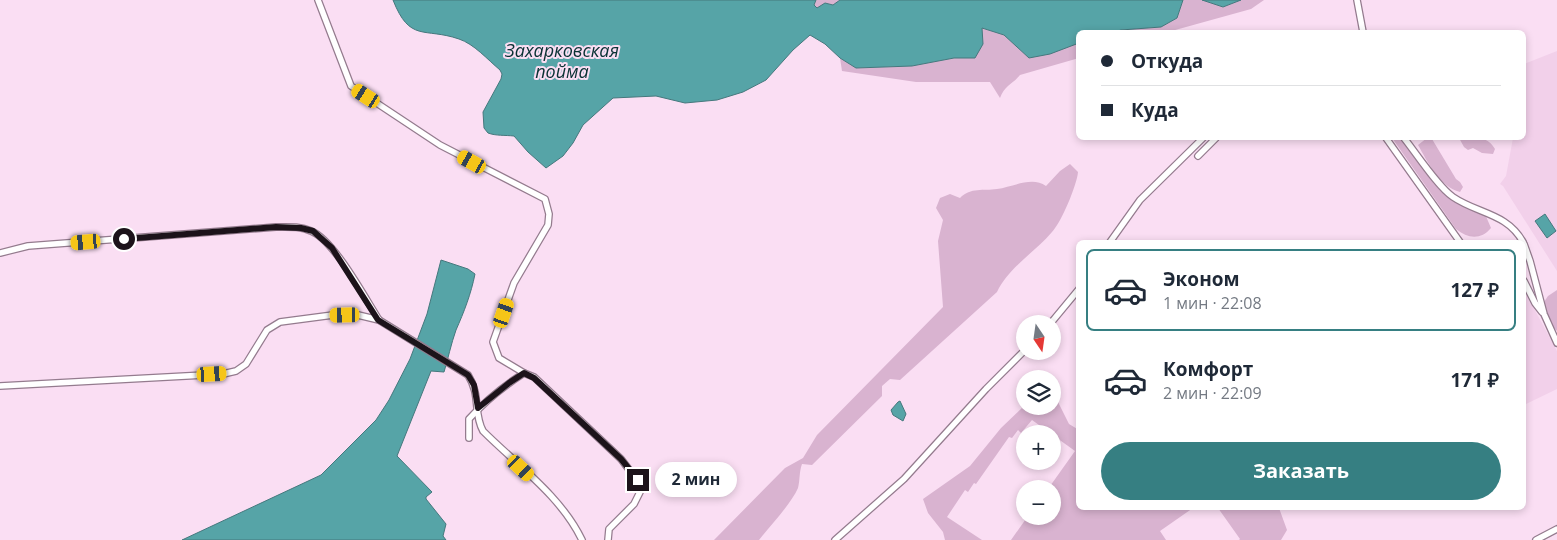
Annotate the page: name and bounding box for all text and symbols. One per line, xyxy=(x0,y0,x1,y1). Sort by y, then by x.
water label: Захарковская пойма xyxy=(504,38,619,83)
text: Откуда xyxy=(1131,48,1203,74)
car xyxy=(349,82,382,110)
text: Куда xyxy=(1131,97,1179,123)
car xyxy=(455,148,488,176)
route start xyxy=(113,228,135,250)
car xyxy=(70,233,101,251)
text: Эконом xyxy=(1163,266,1240,292)
icon: car xyxy=(1103,268,1148,313)
text: 127 ₽ xyxy=(1450,277,1499,303)
text: 1 мин · 22:08 xyxy=(1163,292,1262,314)
car xyxy=(492,296,515,330)
car xyxy=(329,307,360,323)
north arrow xyxy=(1016,315,1061,360)
map controls xyxy=(1016,315,1061,525)
text: Комфорт xyxy=(1163,356,1253,382)
icon: car xyxy=(1103,358,1148,403)
car xyxy=(196,366,227,382)
text: 171 ₽ xyxy=(1450,367,1499,393)
button: layers xyxy=(1016,370,1061,415)
text: 2 мин · 22:09 xyxy=(1163,382,1262,404)
button: + xyxy=(1016,425,1061,470)
button: Заказать xyxy=(1101,442,1501,500)
car xyxy=(504,452,537,484)
callout: 2 мин xyxy=(656,462,738,498)
text: 2 мин xyxy=(672,468,720,490)
route end xyxy=(627,469,649,491)
button: − xyxy=(1016,480,1061,525)

